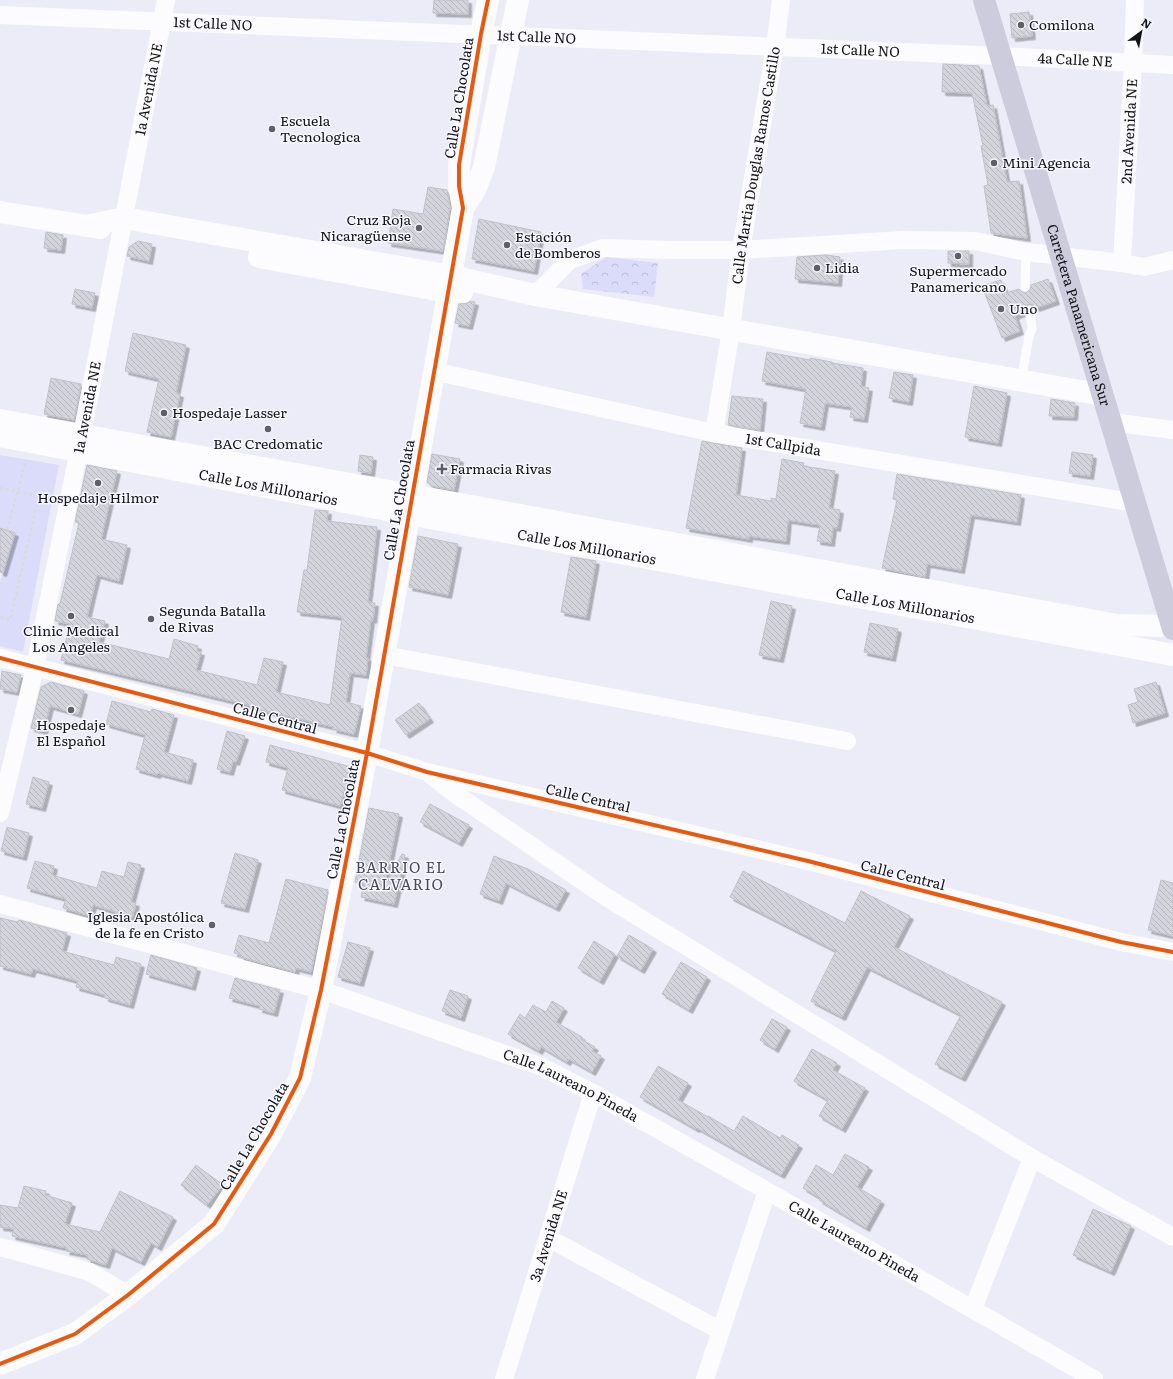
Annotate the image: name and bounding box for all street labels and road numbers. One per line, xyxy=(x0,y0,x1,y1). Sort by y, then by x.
street label: 1st Calle NO xyxy=(173,11,253,34)
street label: 1st Calle NO xyxy=(497,24,577,48)
street label: Calle La Chocolata xyxy=(439,35,478,160)
street label: 1st Calle NO xyxy=(820,38,900,61)
street label: 1a Avenida NE xyxy=(129,41,166,137)
street label: Calle Martia Douglas Ramos Castillo xyxy=(726,45,784,285)
street label: 4a Calle NE xyxy=(1037,47,1113,71)
street label: 2nd Avenida NE xyxy=(1115,78,1141,184)
street label: Carretera Panamericana Sur xyxy=(1043,221,1117,409)
street label: 1a Avenida NE xyxy=(68,359,105,455)
street label: 1st Callpida xyxy=(744,427,823,460)
street label: Calle La Chocolata xyxy=(378,437,419,562)
street label: Calle Los Millonarios xyxy=(197,463,339,509)
street label: Calle Los Millonarios xyxy=(516,523,658,569)
street label: Calle Los Millonarios xyxy=(834,582,976,627)
street label: Calle Central xyxy=(231,696,320,738)
street label: Calle La Chocolata xyxy=(321,756,364,881)
street label: Calle Central xyxy=(544,778,633,817)
street label: Calle Central xyxy=(859,854,948,894)
street label: Calle Laureano Pineda xyxy=(501,1043,643,1126)
street label: Calle La Chocolata xyxy=(214,1077,293,1194)
street label: 3a Avenida NE xyxy=(524,1187,571,1284)
street label: Calle Laureano Pineda xyxy=(785,1195,925,1286)

